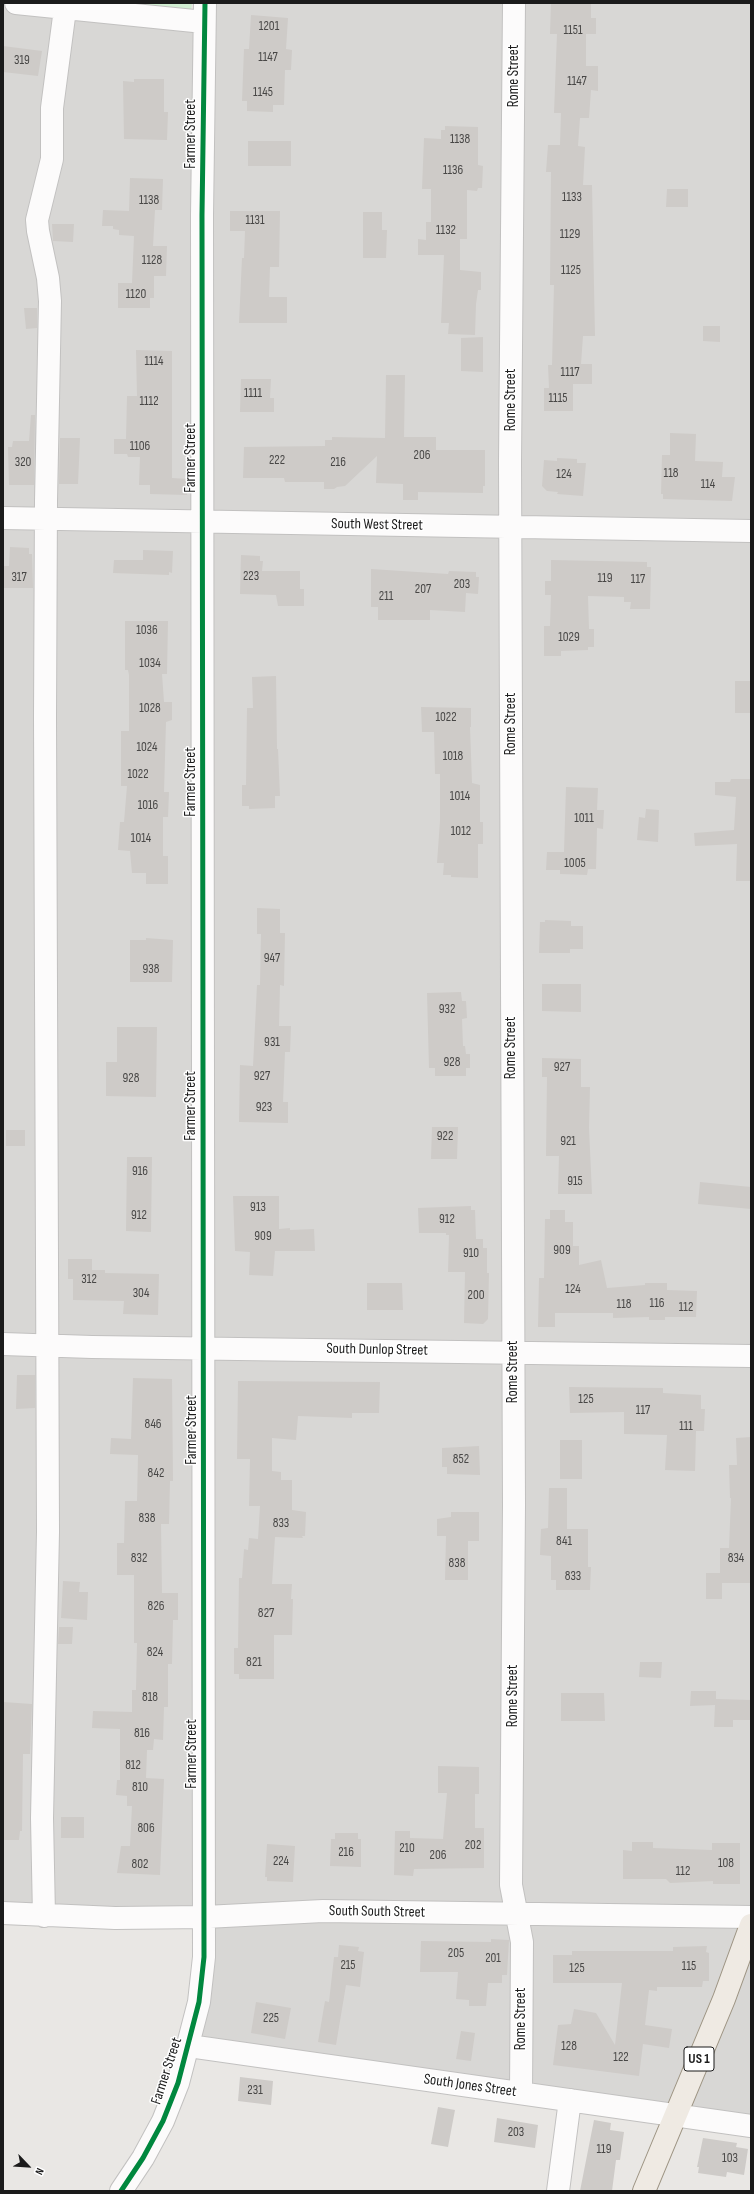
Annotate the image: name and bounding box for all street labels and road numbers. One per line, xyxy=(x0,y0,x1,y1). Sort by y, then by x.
street label: Rome Street xyxy=(505,45,523,107)
street label: Farmer Street xyxy=(182,99,200,169)
street label: Rome Street xyxy=(502,369,520,431)
street label: Farmer Street xyxy=(182,423,200,493)
street label: South West Street xyxy=(331,515,423,535)
street label: Rome Street xyxy=(502,693,520,755)
street label: Farmer Street xyxy=(182,747,200,817)
street label: Rome Street xyxy=(502,1017,520,1079)
street label: Farmer Street xyxy=(182,1071,200,1141)
street label: South Dunlop Street xyxy=(326,1340,428,1360)
street label: Rome Street xyxy=(504,1341,522,1403)
street label: Farmer Street xyxy=(183,1395,201,1465)
street label: Rome Street xyxy=(504,1665,522,1727)
street label: Farmer Street xyxy=(183,1719,201,1789)
street label: South South Street xyxy=(329,1902,425,1922)
street label: Rome Street xyxy=(512,1988,530,2050)
street label: Farmer Street xyxy=(148,2035,186,2107)
road number: US 1 xyxy=(684,2047,714,2071)
street label: South Jones Street xyxy=(422,2071,518,2101)

